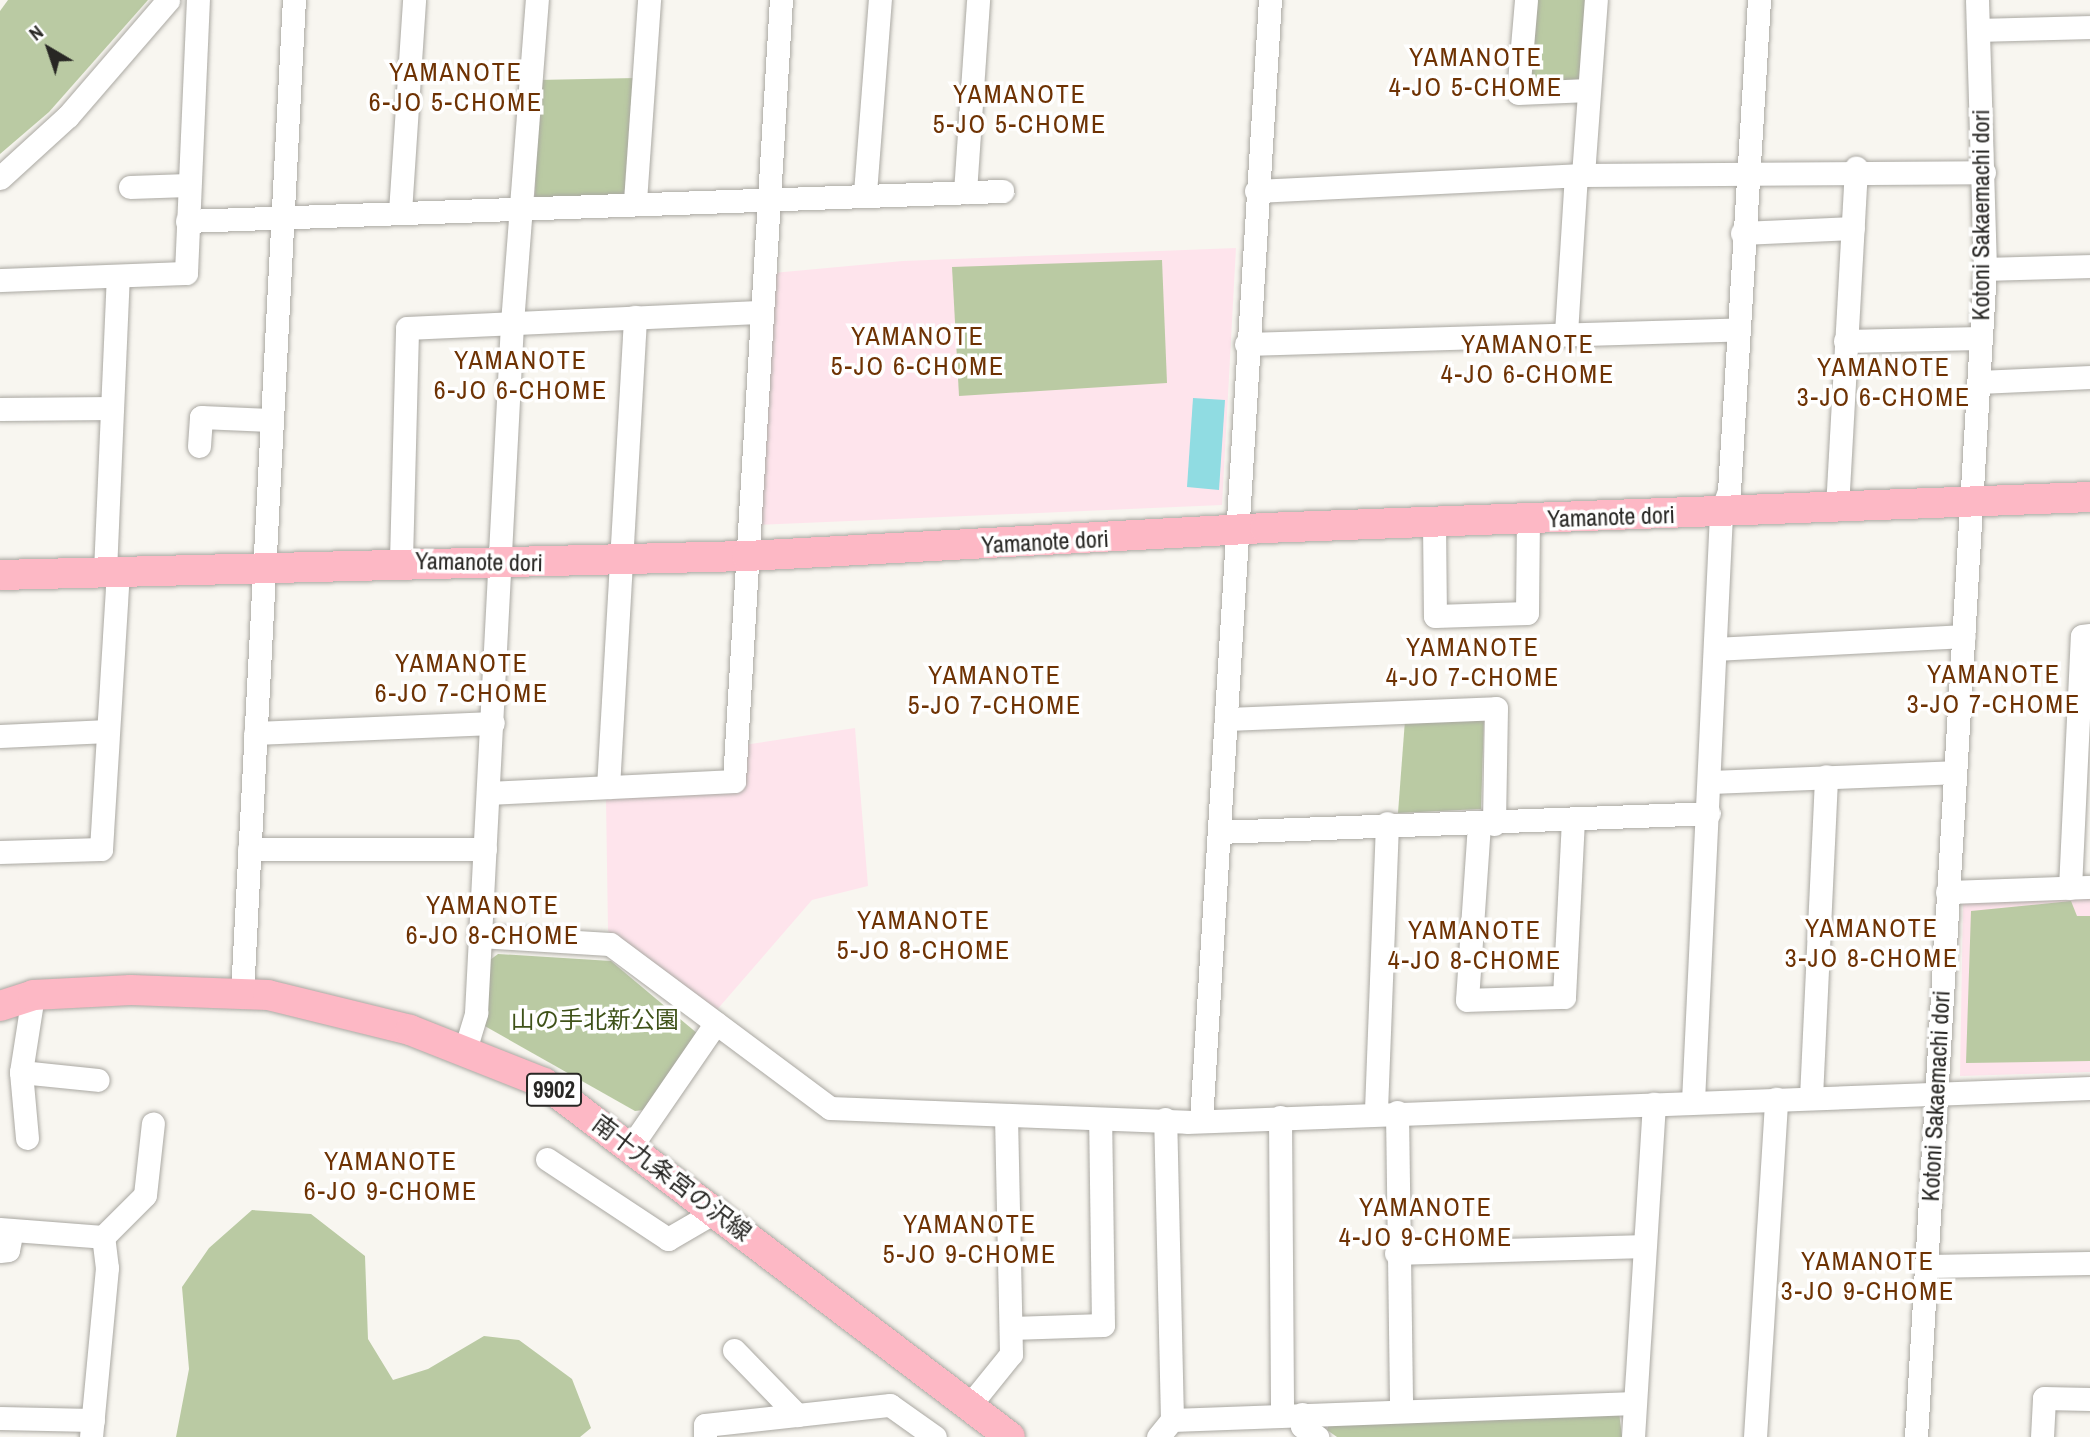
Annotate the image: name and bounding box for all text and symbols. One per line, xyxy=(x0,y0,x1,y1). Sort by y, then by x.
north arrow xyxy=(14,14,84,84)
text: N xyxy=(23,19,48,46)
district label: YAMANOTE 4-JO 5-CHOME xyxy=(1390,41,1562,102)
district label: YAMANOTE 6-JO 5-CHOME xyxy=(370,56,542,118)
district label: YAMANOTE 5-JO 5-CHOME xyxy=(934,78,1106,140)
street label: Kotoni Sakaemachi dori xyxy=(1967,109,1995,321)
district label: YAMANOTE 5-JO 6-CHOME xyxy=(832,320,1004,382)
district label: YAMANOTE 4-JO 6-CHOME xyxy=(1442,328,1614,390)
district label: YAMANOTE 6-JO 6-CHOME xyxy=(435,344,607,406)
district label: YAMANOTE 3-JO 6-CHOME xyxy=(1798,351,1970,412)
street label: Yamanote dori xyxy=(1547,500,1675,534)
street label: Yamanote dori xyxy=(981,524,1109,560)
street label: Yamanote dori xyxy=(415,546,543,578)
district label: YAMANOTE 4-JO 7-CHOME xyxy=(1387,631,1559,692)
district label: YAMANOTE 6-JO 7-CHOME xyxy=(376,647,548,708)
district label: YAMANOTE 3-JO 7-CHOME xyxy=(1908,658,2080,720)
district label: YAMANOTE 5-JO 7-CHOME xyxy=(909,659,1081,720)
district label: YAMANOTE 6-JO 8-CHOME xyxy=(407,889,579,950)
district label: YAMANOTE 5-JO 8-CHOME xyxy=(838,904,1010,965)
district label: YAMANOTE 3-JO 8-CHOME xyxy=(1786,912,1958,974)
district label: YAMANOTE 4-JO 8-CHOME xyxy=(1389,914,1561,976)
street label: Kotoni Sakaemachi dori xyxy=(1916,990,1956,1202)
park label: 山の手北新公園 xyxy=(511,1006,679,1034)
road number: 9902 xyxy=(526,1070,582,1110)
street label: 南十九条宮の沢線 xyxy=(587,1109,757,1247)
district label: YAMANOTE 6-JO 9-CHOME xyxy=(305,1145,477,1206)
district label: YAMANOTE 4-JO 9-CHOME xyxy=(1340,1191,1512,1252)
district label: YAMANOTE 5-JO 9-CHOME xyxy=(884,1208,1056,1270)
district label: YAMANOTE 3-JO 9-CHOME xyxy=(1782,1245,1954,1306)

